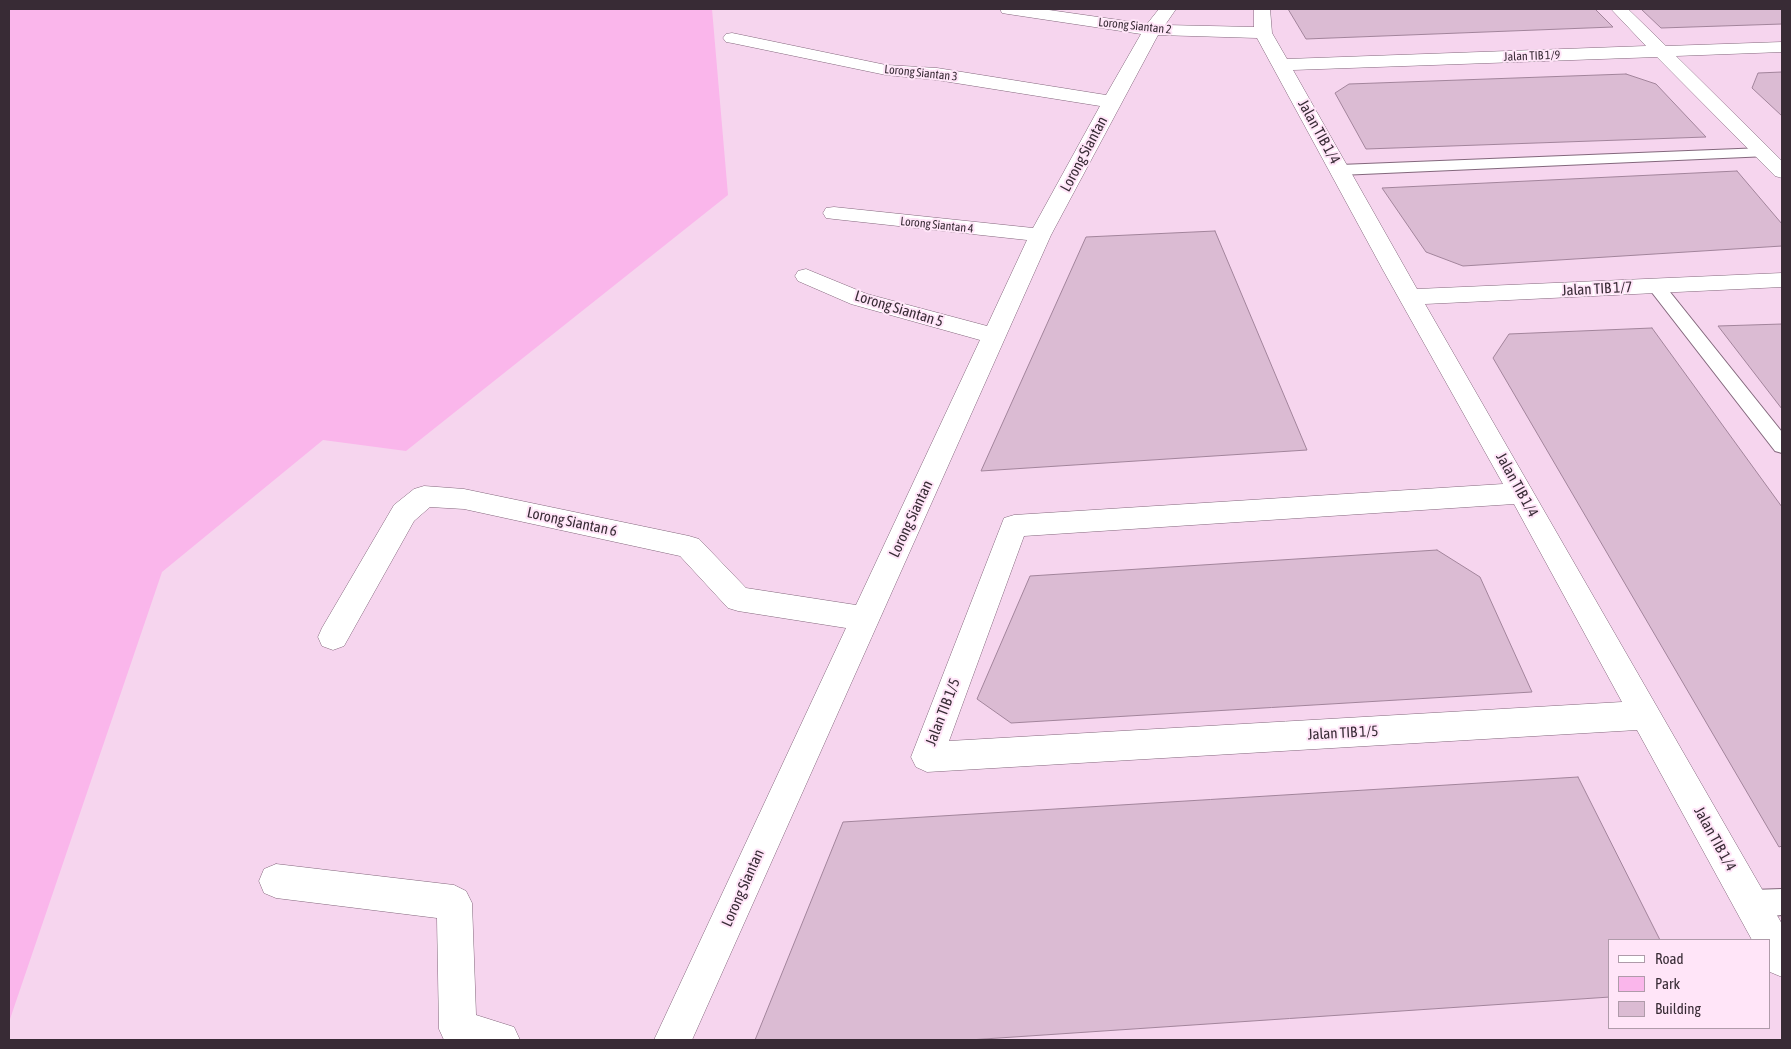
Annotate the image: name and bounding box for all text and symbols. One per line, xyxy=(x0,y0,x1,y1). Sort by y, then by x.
street label: Lorong Siantan 2 xyxy=(1098,15,1172,37)
street label: Jalan TIB 1/9 xyxy=(1503,48,1561,64)
street label: Lorong Siantan 3 xyxy=(884,62,958,84)
street label: Jalan TIB 1/4 xyxy=(1294,97,1344,167)
street label: Lorong Siantan xyxy=(1057,113,1111,195)
street label: Lorong Siantan 4 xyxy=(900,214,974,236)
street label: Jalan TIB 1/7 xyxy=(1561,278,1633,300)
street label: Lorong Siantan 5 xyxy=(852,287,946,331)
street label: Jalan TIB 1/4 xyxy=(1492,450,1542,520)
street label: Lorong Siantan xyxy=(885,478,937,560)
street label: Lorong Siantan 6 xyxy=(525,504,619,540)
street label: Jalan TIB 1/5 xyxy=(922,676,964,748)
street label: Jalan TIB 1/5 xyxy=(1307,722,1379,744)
street label: Jalan TIB 1/4 xyxy=(1690,804,1740,874)
street label: Lorong Siantan xyxy=(718,847,768,929)
legend xyxy=(1608,939,1771,1029)
text: Road xyxy=(1655,950,1684,967)
text: Park xyxy=(1655,975,1680,992)
text: Building xyxy=(1655,1000,1701,1017)

